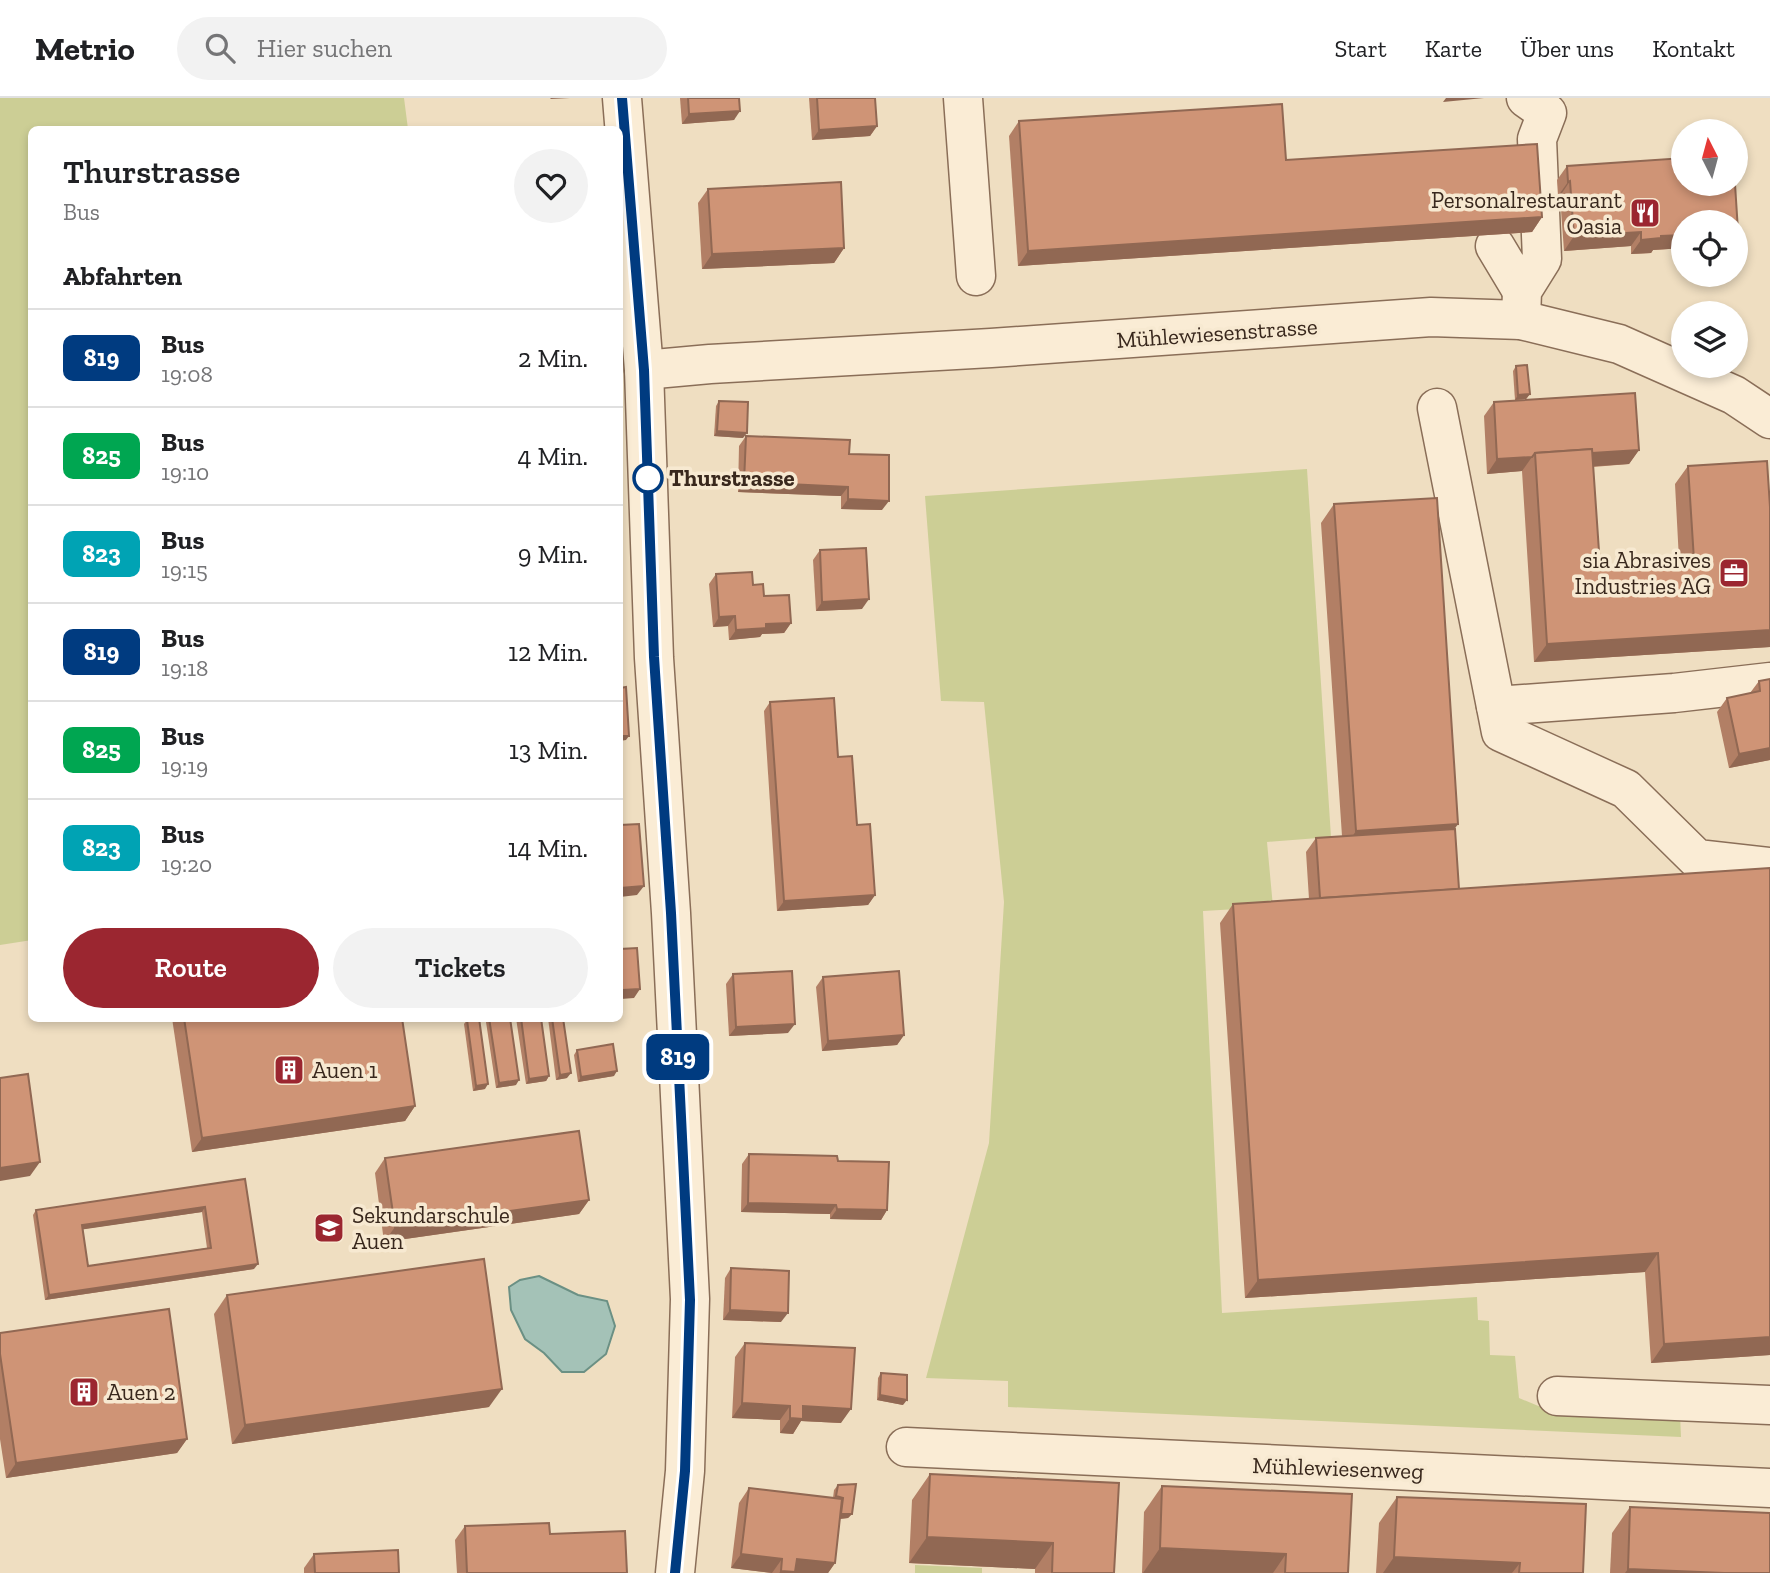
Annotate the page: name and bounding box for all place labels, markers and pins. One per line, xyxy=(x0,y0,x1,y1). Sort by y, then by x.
place label: Personalrestaurant Oasia xyxy=(1431,186,1622,240)
restaurant icon: Personalrestaurant Oasia xyxy=(1628,196,1662,230)
marker: Thurstrasse xyxy=(633,463,663,493)
place label: Thurstrasse xyxy=(669,464,795,492)
place label: sia Abrasives Industries AG xyxy=(1575,546,1711,600)
office icon: sia Abrasives Industries AG xyxy=(1717,556,1751,590)
building icon: Auen 1 xyxy=(272,1053,306,1087)
place label: Auen 1 xyxy=(312,1056,378,1084)
place label: Sekundarschule Auen xyxy=(352,1201,510,1255)
school or university icon: Sekundarschule Auen xyxy=(312,1211,346,1245)
building icon: Auen 2 xyxy=(67,1375,101,1409)
place label: Auen 2 xyxy=(107,1378,175,1406)

